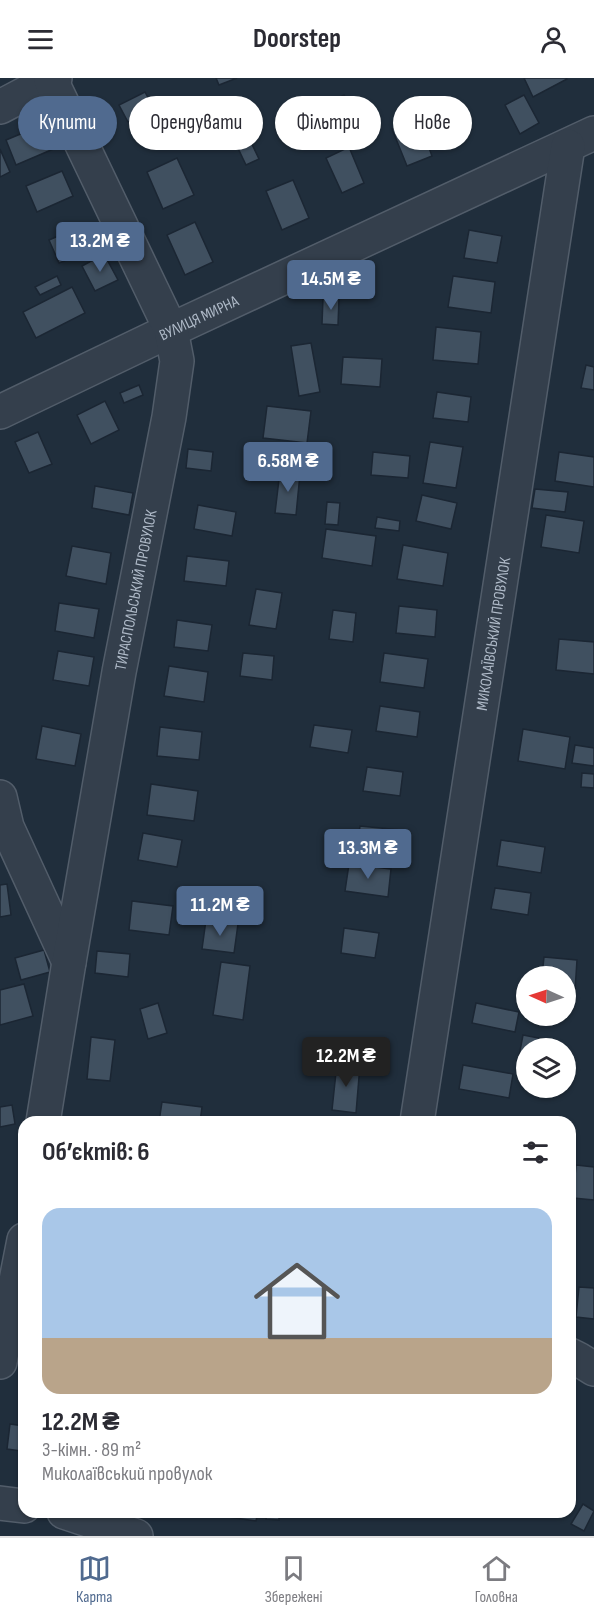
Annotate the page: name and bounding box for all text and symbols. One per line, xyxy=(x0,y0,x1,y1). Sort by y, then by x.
icon: menu xyxy=(24,23,57,56)
text: Doorstep xyxy=(253,23,341,55)
icon: person xyxy=(537,23,570,56)
chip: Купити xyxy=(18,96,117,150)
chip: Орендувати xyxy=(129,96,263,150)
chip: Фільтри xyxy=(275,96,381,150)
chip: Нове xyxy=(393,96,472,150)
pin: 13.2M ₴ xyxy=(45,222,155,273)
text: 13.2M ₴ xyxy=(70,229,130,253)
pin: 14.5M ₴ xyxy=(276,260,386,311)
text: 14.5M ₴ xyxy=(301,267,361,291)
street label: ВУЛИЦЯ МИРНА xyxy=(156,292,242,345)
pin: 6.58M ₴ xyxy=(233,442,343,493)
text: 6.58M ₴ xyxy=(258,449,319,473)
street label: ТИРАСПОЛЬСЬКИЙ ПРОВУЛОК xyxy=(112,508,162,672)
street label: МИКОЛАЇВСЬКИЙ ПРОВУЛОК xyxy=(473,555,515,712)
pin: 13.3M ₴ xyxy=(313,829,423,880)
text: 13.3M ₴ xyxy=(338,836,398,860)
pin: 11.2M ₴ xyxy=(165,886,275,937)
text: 11.2M ₴ xyxy=(191,893,250,917)
north arrow xyxy=(516,966,576,1026)
map controls xyxy=(516,966,576,1098)
pin: 12.2M ₴ xyxy=(291,1037,401,1088)
button: layers xyxy=(516,1038,576,1098)
text: 12.2M ₴ xyxy=(316,1044,376,1068)
icon: filters xyxy=(519,1136,552,1169)
text: Об’єктів: 6 xyxy=(42,1137,150,1168)
icon: home xyxy=(243,1247,351,1355)
text: 12.2M ₴ xyxy=(42,1407,120,1438)
text: 3-кімн. · 89 m² xyxy=(42,1438,141,1462)
text: Миколаївський провулок xyxy=(42,1462,212,1486)
tab: Карта xyxy=(76,1552,112,1607)
tab: Збережені xyxy=(265,1552,323,1607)
tab: Головна xyxy=(475,1552,518,1607)

